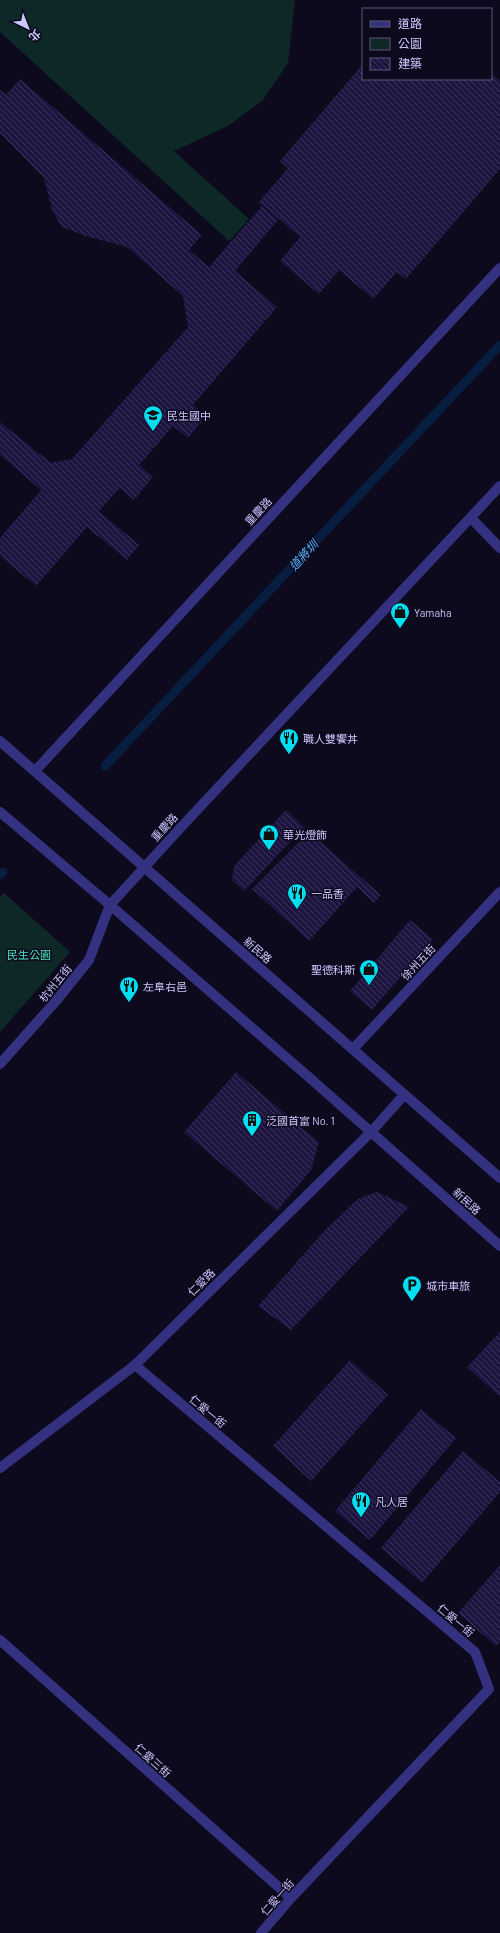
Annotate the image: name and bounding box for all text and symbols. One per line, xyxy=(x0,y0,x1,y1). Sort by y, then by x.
north arrow xyxy=(8,8,48,48)
legend xyxy=(362,8,492,80)
text: 道路 xyxy=(398,16,422,30)
text: 北 xyxy=(27,27,44,44)
text: 公園 xyxy=(398,36,422,50)
text: 建築 xyxy=(398,56,422,70)
school or university icon: 民生國中 xyxy=(142,404,164,432)
place label: 民生國中 xyxy=(167,409,211,422)
street label: 重慶路 xyxy=(242,494,274,528)
water label: 道將圳 xyxy=(286,536,322,573)
shop icon: Yamaha xyxy=(389,601,411,629)
place label: Yamaha xyxy=(414,606,452,619)
restaurant icon: 職人雙饗丼 xyxy=(278,727,300,755)
place label: 職人雙饗丼 xyxy=(303,732,358,745)
street label: 重慶路 xyxy=(148,810,180,844)
shop icon: 華光燈飾 xyxy=(258,823,280,851)
place label: 華光燈飾 xyxy=(283,828,327,841)
restaurant icon: 一品香 xyxy=(286,882,308,910)
place label: 一品香 xyxy=(311,887,344,900)
street label: 新民路 xyxy=(241,934,275,966)
street label: 徐州五街 xyxy=(398,941,438,983)
park label: 民生公園 xyxy=(7,948,51,961)
shop icon: 聖德科斯 xyxy=(358,958,380,986)
street label: 杭州五街 xyxy=(36,962,74,1004)
place label: 聖德科斯 xyxy=(311,963,355,976)
restaurant icon: 左阜右邑 xyxy=(118,975,140,1003)
place label: 左阜右邑 xyxy=(143,980,187,993)
building icon: 泛國首富 No. 1 xyxy=(241,1109,263,1137)
place label: 泛國首富 No. 1 xyxy=(266,1114,335,1127)
street label: 新民路 xyxy=(450,1185,484,1217)
street label: 仁愛路 xyxy=(185,1266,217,1298)
parking icon: 城市車旅 xyxy=(401,1274,423,1302)
place label: 城市車旅 xyxy=(426,1279,470,1292)
street label: 仁愛一街 xyxy=(187,1392,229,1430)
restaurant icon: 凡人居 xyxy=(350,1490,372,1518)
place label: 凡人居 xyxy=(375,1495,408,1508)
street label: 仁愛一街 xyxy=(435,1601,477,1639)
street label: 仁愛三街 xyxy=(132,1740,174,1780)
street label: 仁愛一街 xyxy=(258,1876,296,1918)

